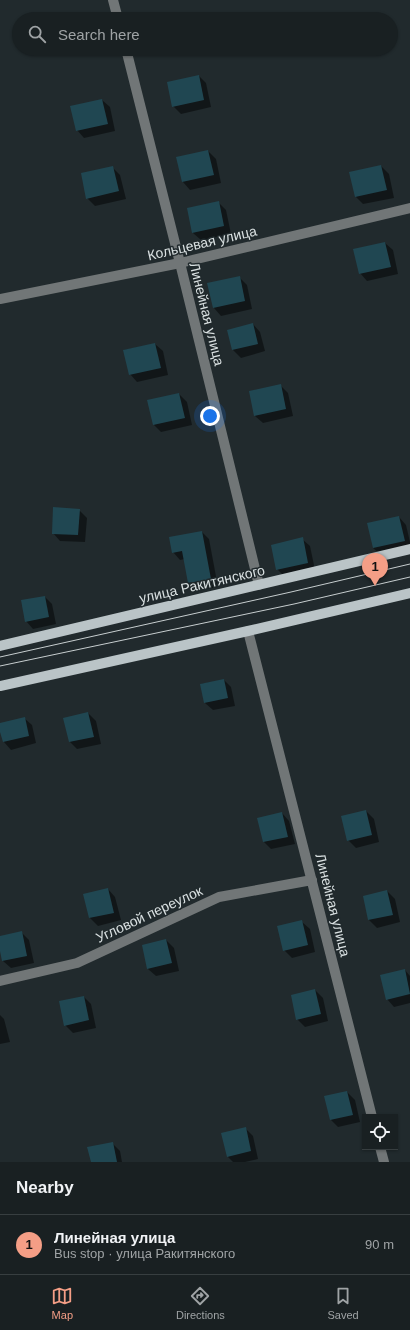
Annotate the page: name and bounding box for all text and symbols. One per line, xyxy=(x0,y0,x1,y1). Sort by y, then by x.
search box xyxy=(12,12,398,56)
icon: search xyxy=(26,23,48,45)
text: Search here xyxy=(58,26,140,43)
street label: Кольцевая улица xyxy=(146,223,258,263)
street label: Линейная улица xyxy=(186,261,228,367)
your location xyxy=(200,406,220,426)
pin: 1 xyxy=(362,553,388,586)
street label: улица Ракитянского xyxy=(138,562,267,606)
street label: Линейная улица xyxy=(312,852,354,958)
street label: Угловой переулок xyxy=(93,882,206,946)
map controls xyxy=(362,1114,398,1150)
button: locate xyxy=(362,1114,398,1150)
text: Nearby xyxy=(16,1178,74,1197)
text: Линейная улица xyxy=(54,1229,175,1246)
text: 1 xyxy=(25,1237,33,1252)
text: 90 m xyxy=(365,1237,394,1252)
text: Bus stop · улица Ракитянского xyxy=(54,1246,235,1261)
tab: Map xyxy=(51,1285,73,1321)
tab: Directions xyxy=(176,1285,225,1321)
tab: Saved xyxy=(327,1285,359,1321)

